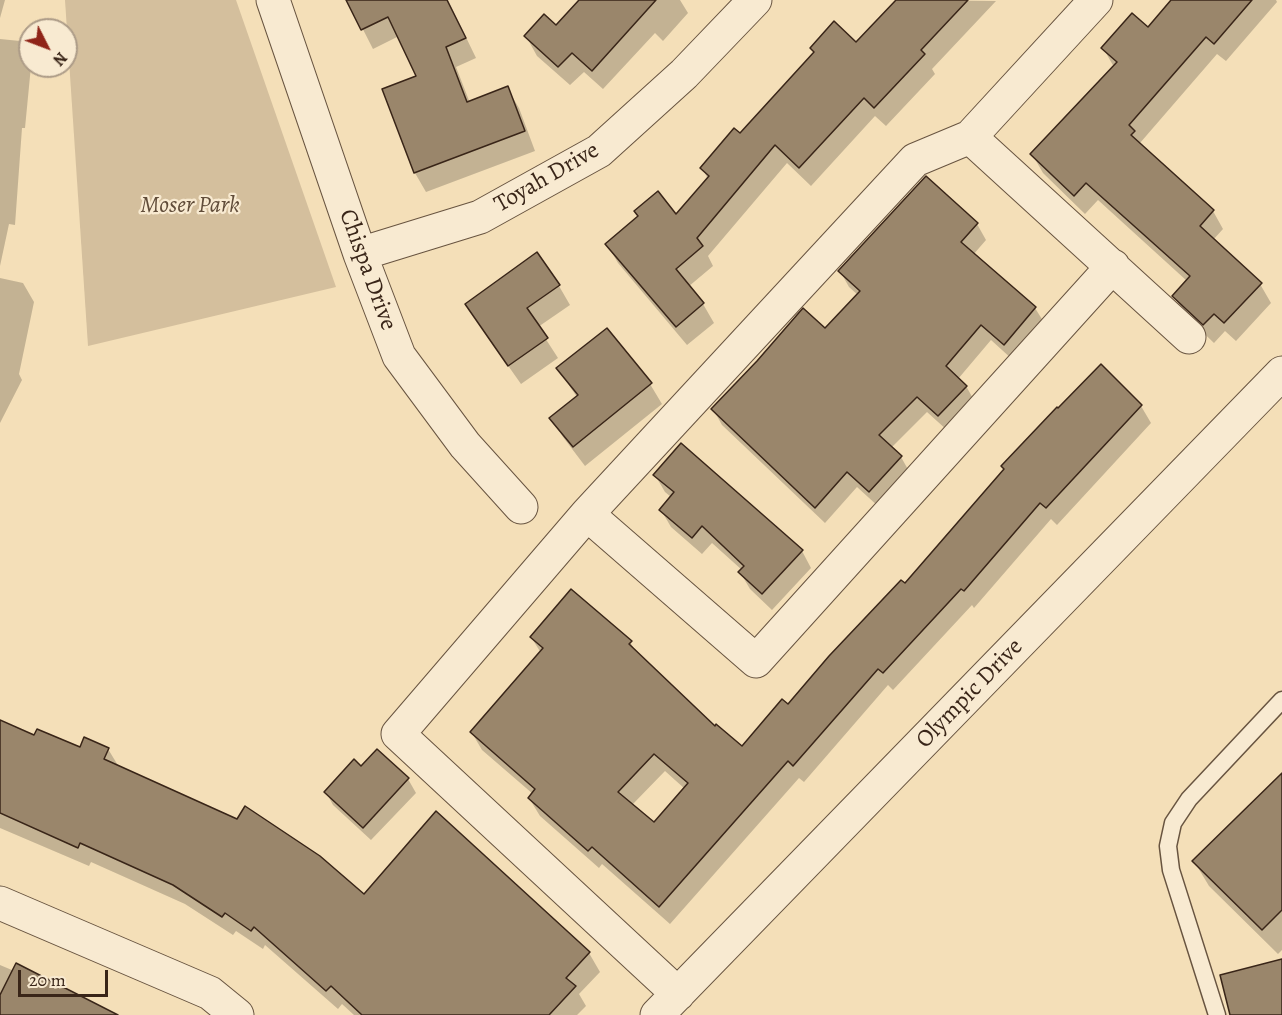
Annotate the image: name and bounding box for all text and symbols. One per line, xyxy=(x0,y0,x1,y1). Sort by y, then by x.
north arrow xyxy=(18,18,78,78)
text: N xyxy=(48,47,72,70)
street label: Toyah Drive xyxy=(489,136,605,220)
park label: Moser Park xyxy=(140,192,240,220)
street label: Chispa Drive xyxy=(332,206,402,334)
street label: Olympic Drive xyxy=(911,633,1029,755)
scale bar xyxy=(21,958,111,996)
text: 20 m xyxy=(29,968,66,992)

